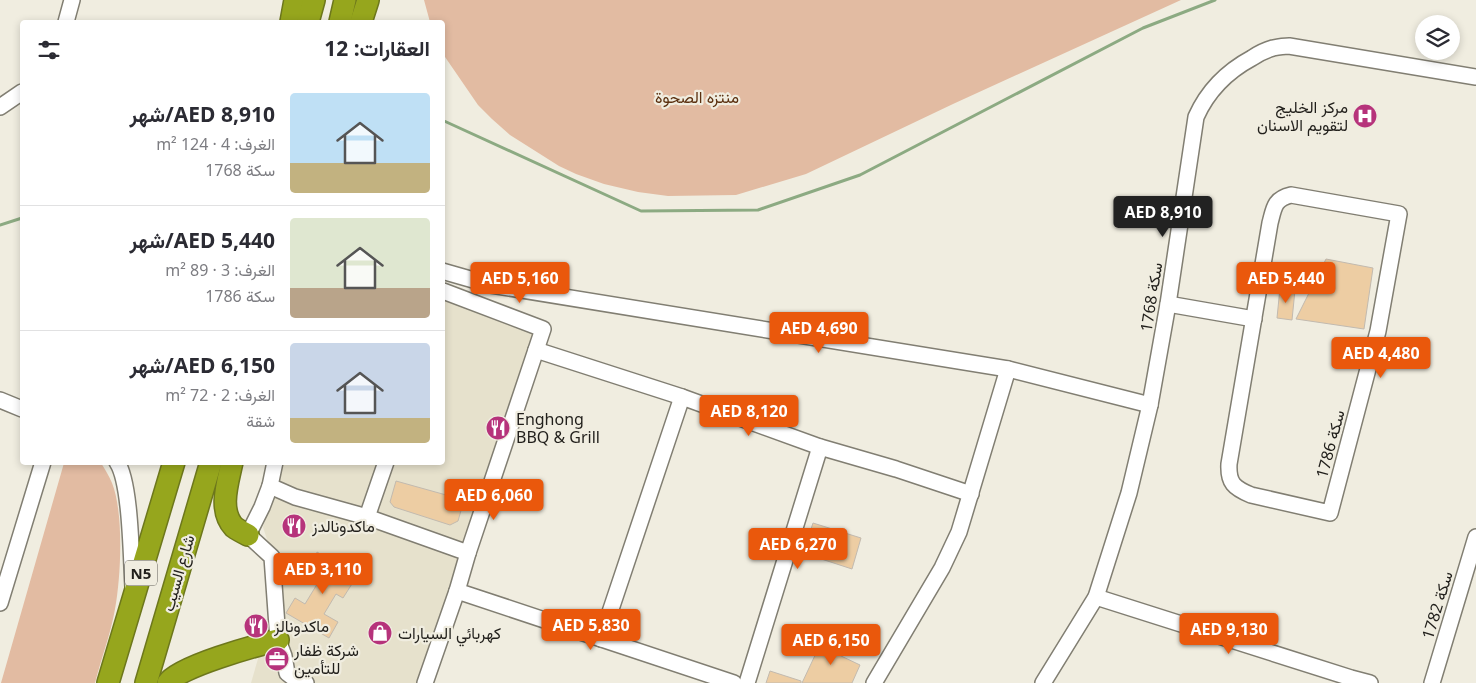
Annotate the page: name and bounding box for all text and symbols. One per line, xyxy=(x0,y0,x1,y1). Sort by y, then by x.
map controls xyxy=(1415,15,1460,60)
button: layers xyxy=(1415,15,1460,60)
text: العقارات: 12 xyxy=(324,34,430,62)
icon: filters xyxy=(35,36,63,64)
park label: منتزه الصحوة xyxy=(655,86,739,108)
place label: مركز الخليج لتقويم الاسنان xyxy=(1257,96,1348,136)
text: AED 8,910/شهر xyxy=(130,100,275,128)
hospital icon: مركز الخليج لتقويم الاسنان xyxy=(1352,103,1378,129)
icon: home xyxy=(330,113,390,173)
text: الغرف: 4 · 124 m² xyxy=(156,133,275,155)
text: سكة 1768 xyxy=(205,159,275,181)
pin: AED 8,910 xyxy=(1106,196,1220,238)
text: AED 8,910 xyxy=(1124,201,1202,223)
text: AED 5,440/شهر xyxy=(130,226,275,254)
icon: home xyxy=(330,238,390,298)
text: الغرف: 3 · 89 m² xyxy=(165,259,275,281)
street label: سكة 1768 xyxy=(1135,261,1167,333)
pin: AED 5,160 xyxy=(463,262,577,304)
pin: AED 5,440 xyxy=(1229,262,1343,304)
text: AED 5,160 xyxy=(481,267,559,289)
text: AED 5,440 xyxy=(1247,267,1325,289)
text: سكة 1786 xyxy=(205,285,275,307)
pin: AED 4,690 xyxy=(762,312,876,354)
text: AED 4,690 xyxy=(780,317,858,339)
pin: AED 4,480 xyxy=(1324,336,1438,379)
text: AED 4,480 xyxy=(1342,342,1420,364)
text: AED 6,150/شهر xyxy=(130,351,275,379)
icon: home xyxy=(330,363,390,423)
text: الغرف: 2 · 72 m² xyxy=(165,384,275,406)
pin: AED 8,120 xyxy=(692,394,806,437)
text: AED 8,120 xyxy=(710,400,788,422)
street label: سكة 1786 xyxy=(1310,407,1350,481)
place label: Enghong BBQ & Grill xyxy=(516,408,600,448)
text: شقة xyxy=(246,410,275,432)
restaurant icon: Enghong BBQ & Grill xyxy=(485,415,511,441)
pin: AED 6,060 xyxy=(437,478,551,521)
text: AED 6,060 xyxy=(455,484,533,506)
restaurant icon: ماكدونالدز xyxy=(281,513,307,539)
place label: ماكدونالدز xyxy=(311,515,375,537)
pin: AED 6,270 xyxy=(741,528,855,570)
street label: شارع السيب xyxy=(157,532,200,614)
text: AED 6,270 xyxy=(759,533,837,555)
pin: AED 3,110 xyxy=(266,552,380,595)
text: AED 3,110 xyxy=(284,558,362,580)
road number: N5 xyxy=(125,560,157,586)
street label: سكة 1782 xyxy=(1416,568,1458,642)
pin: AED 5,830 xyxy=(534,608,648,651)
pin: AED 9,130 xyxy=(1172,612,1286,655)
restaurant icon: ماكدونالز xyxy=(243,613,269,639)
text: AED 5,830 xyxy=(552,614,630,636)
place label: ماكدونالز xyxy=(273,615,329,637)
text: AED 9,130 xyxy=(1190,618,1268,640)
shop icon: كهربائي السيارات xyxy=(367,620,393,646)
place label: كهربائي السيارات xyxy=(398,622,501,647)
pin: AED 6,150 xyxy=(774,624,888,666)
text: AED 6,150 xyxy=(792,629,870,651)
place label: شركة ظفار للتأمين xyxy=(293,639,359,679)
office icon: شركة ظفار للتأمين xyxy=(264,646,290,672)

